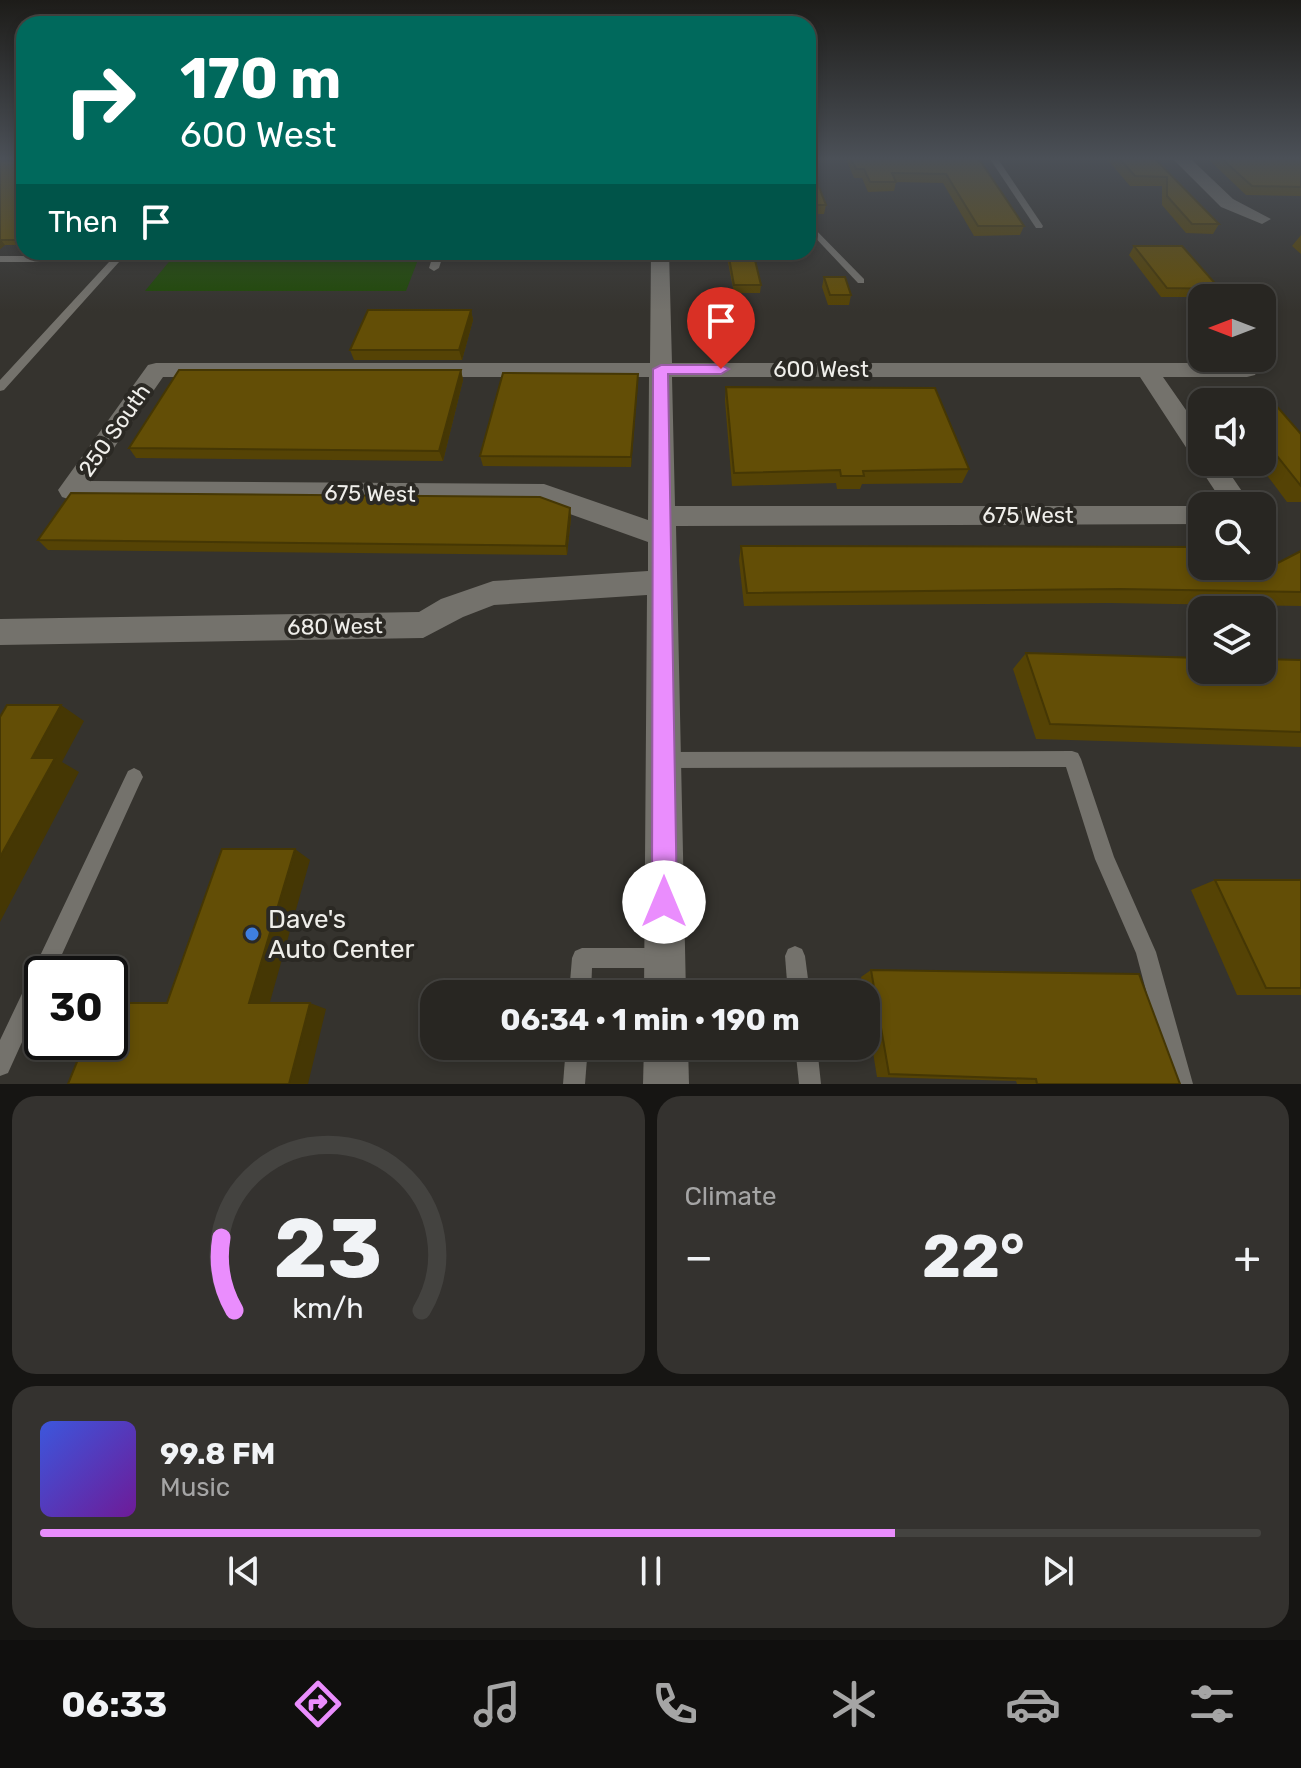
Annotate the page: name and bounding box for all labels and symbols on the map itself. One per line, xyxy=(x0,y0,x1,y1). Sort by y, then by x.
north arrow xyxy=(1188,284,1276,372)
pin xyxy=(687,287,755,369)
street label: 600 West xyxy=(773,356,869,383)
street label: 250 South xyxy=(73,379,156,482)
street label: 675 West xyxy=(324,479,416,508)
street label: 675 West xyxy=(982,502,1074,529)
street label: 680 West xyxy=(287,612,383,641)
position arrow xyxy=(622,860,706,944)
place label: Dave's Auto Center xyxy=(268,904,415,965)
marker: Dave's Auto Center xyxy=(243,925,261,943)
speed limit sign: 30 xyxy=(24,956,128,1060)

